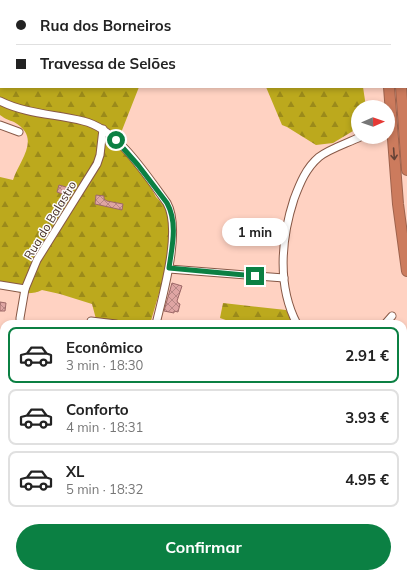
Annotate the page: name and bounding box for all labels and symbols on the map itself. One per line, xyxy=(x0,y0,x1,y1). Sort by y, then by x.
north arrow xyxy=(351,100,395,144)
route start xyxy=(107,131,125,149)
one-way arrow xyxy=(390,147,397,160)
street label: Rua do Balastro xyxy=(21,178,80,262)
callout: 1 min xyxy=(222,218,288,246)
route end xyxy=(246,267,264,285)

